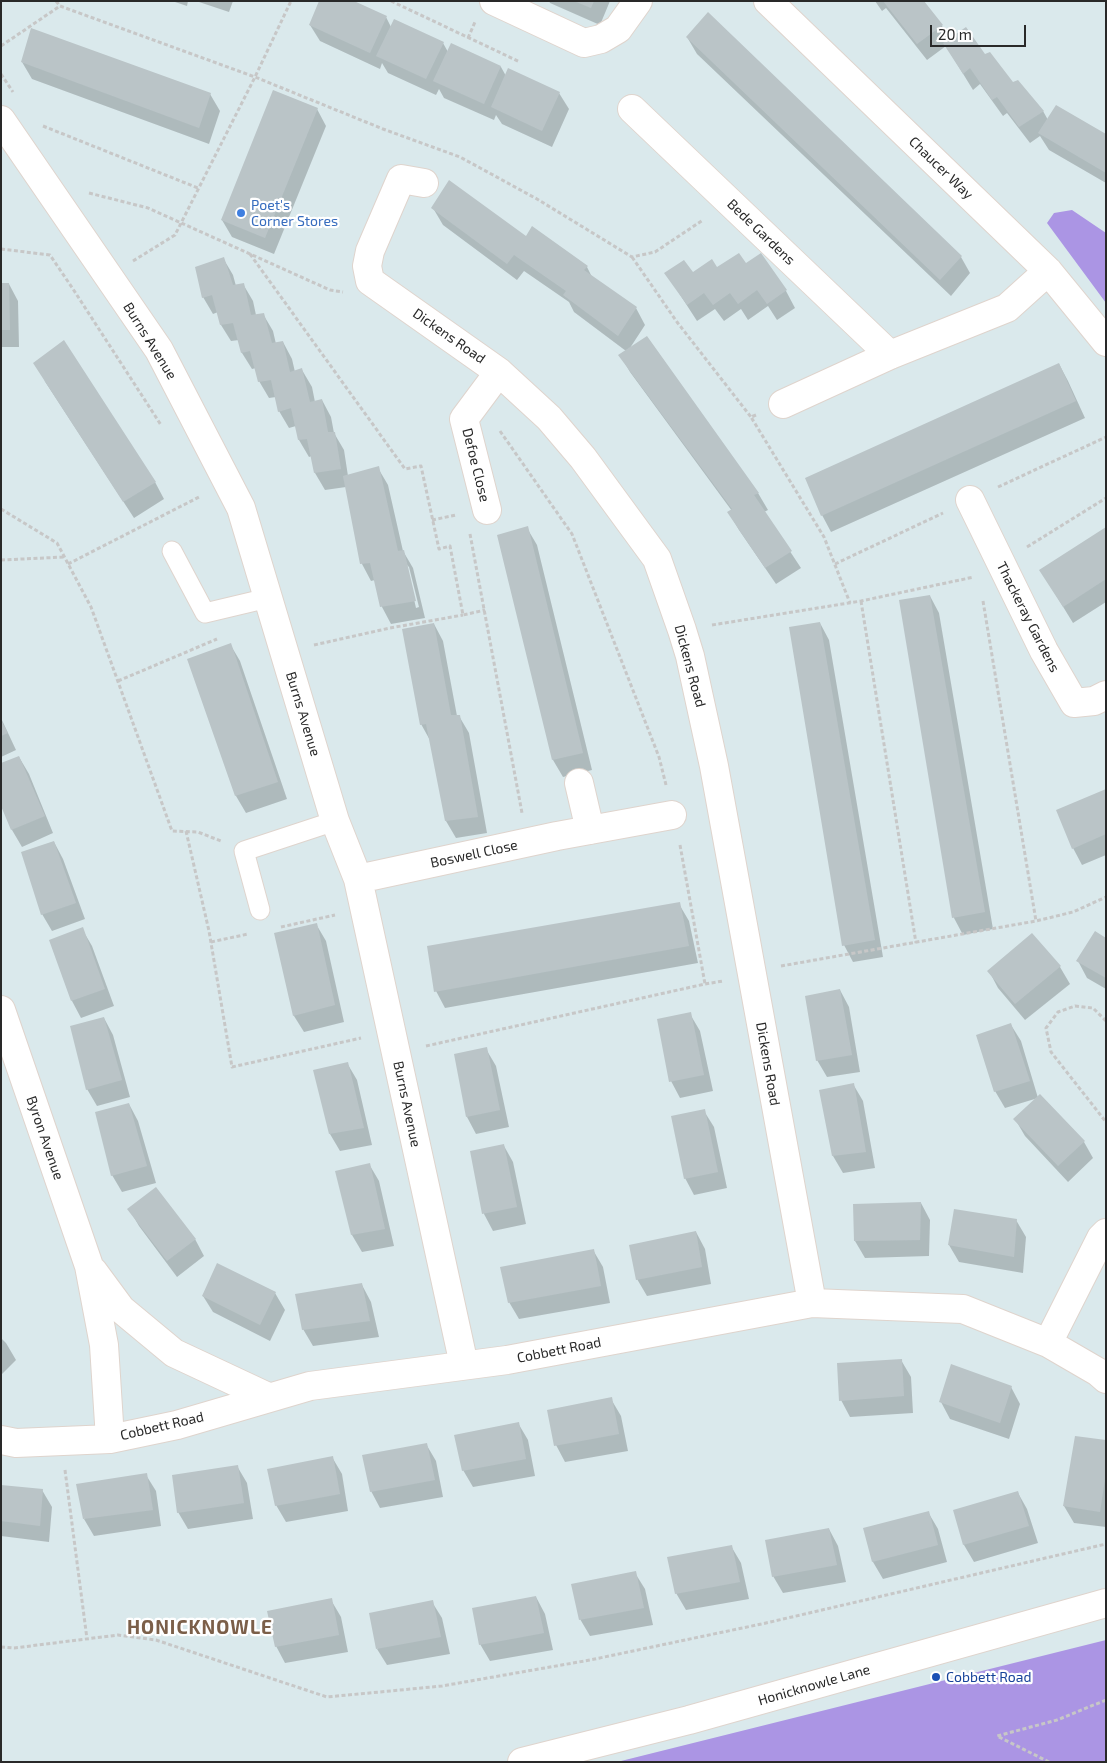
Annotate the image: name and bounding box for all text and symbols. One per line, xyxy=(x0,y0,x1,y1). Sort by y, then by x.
scale bar xyxy=(932,15,1028,47)
text: 20 m xyxy=(938,25,972,43)
street label: Chaucer Way xyxy=(905,133,977,203)
street label: Bede Gardens xyxy=(724,196,798,268)
place label: Poet's Corner Stores xyxy=(251,197,338,230)
marker: Poet's Corner Stores xyxy=(235,207,247,219)
street label: Burns Avenue xyxy=(120,299,180,383)
street label: Dickens Road xyxy=(410,305,488,367)
street label: Defoe Close xyxy=(459,426,493,504)
street label: Thackeray Gardens xyxy=(993,559,1063,675)
street label: Dickens Road xyxy=(671,623,709,709)
street label: Burns Avenue xyxy=(282,670,324,758)
street label: Boswell Close xyxy=(429,837,519,871)
street label: Dickens Road xyxy=(752,1021,784,1107)
street label: Burns Avenue xyxy=(390,1059,424,1149)
street label: Byron Avenue xyxy=(23,1094,67,1182)
street label: Cobbett Road xyxy=(515,1334,603,1366)
street label: Cobbett Road xyxy=(118,1408,206,1444)
district label: HONICKNOWLE xyxy=(126,1617,274,1639)
street label: Honicknowle Lane xyxy=(756,1661,872,1709)
place label: Cobbett Road xyxy=(946,1669,1031,1685)
marker: Cobbett Road xyxy=(930,1671,942,1683)

